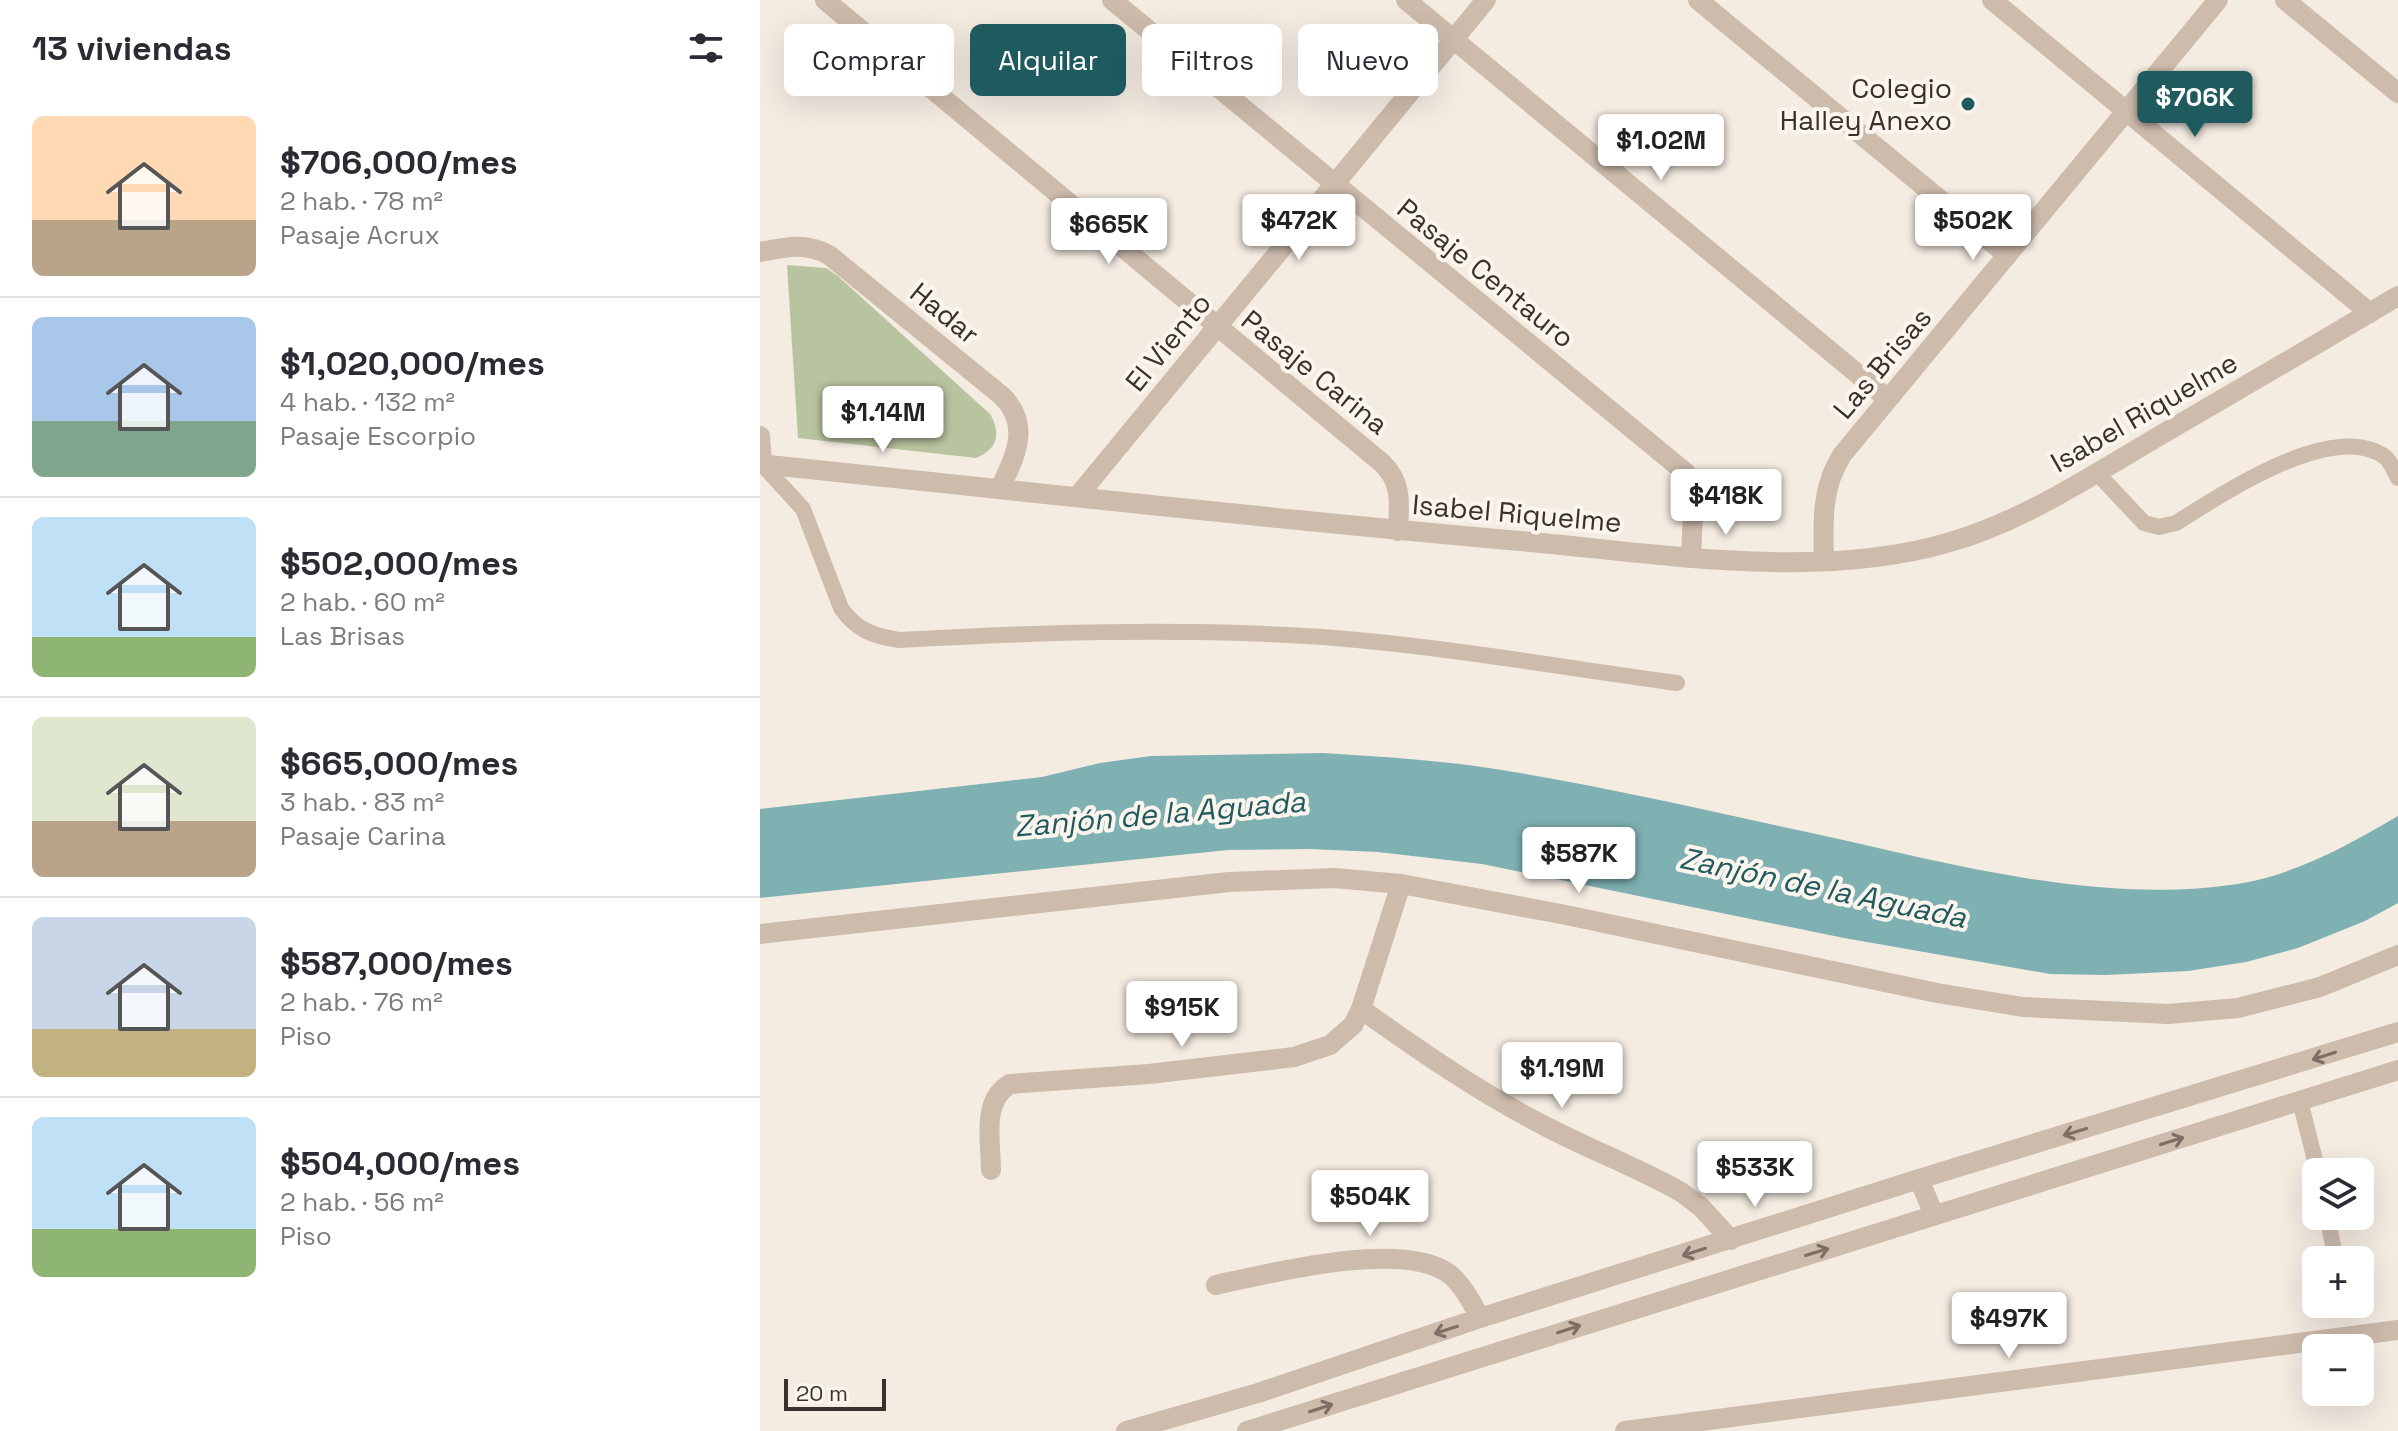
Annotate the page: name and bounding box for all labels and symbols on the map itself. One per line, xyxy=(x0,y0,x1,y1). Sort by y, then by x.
place label: Colegio Halley Anexo xyxy=(1780,70,1952,138)
pin: $706K xyxy=(2139,71,2251,139)
marker: Colegio Halley Anexo xyxy=(1959,95,1977,113)
pin: $1.02M xyxy=(1596,114,1726,182)
street label: Pasaje Centauro xyxy=(1390,190,1582,356)
pin: $472K xyxy=(1243,194,1355,262)
pin: $502K xyxy=(1917,194,2029,262)
pin: $665K xyxy=(1053,198,1165,266)
street label: Hadar xyxy=(903,274,987,352)
street label: El Viento xyxy=(1117,285,1219,399)
street label: Las Brisas xyxy=(1825,300,1939,426)
street label: Pasaje Carina xyxy=(1234,302,1396,442)
street label: Isabel Riquelme xyxy=(2044,344,2244,480)
pin: $1.14M xyxy=(818,386,948,454)
pin: $418K xyxy=(1670,469,1782,537)
street label: Isabel Riquelme xyxy=(1411,486,1623,540)
water label: Zanjón de la Aguada xyxy=(1013,781,1308,846)
pin: $587K xyxy=(1523,827,1635,895)
water label: Zanjón de la Aguada xyxy=(1676,838,1971,937)
pin: $915K xyxy=(1126,981,1238,1049)
pin: $1.19M xyxy=(1497,1042,1627,1110)
one-way arrow xyxy=(2311,1049,2336,1064)
one-way arrow xyxy=(2063,1126,2088,1140)
one-way arrow xyxy=(2159,1133,2185,1148)
pin: $533K xyxy=(1699,1141,1811,1209)
pin: $504K xyxy=(1314,1170,1426,1238)
one-way arrow xyxy=(1804,1244,1829,1258)
one-way arrow xyxy=(1681,1245,1707,1260)
pin: $497K xyxy=(1953,1292,2065,1360)
one-way arrow xyxy=(1555,1321,1581,1336)
one-way arrow xyxy=(1433,1323,1458,1338)
scale bar xyxy=(784,1375,886,1411)
one-way arrow xyxy=(1308,1399,1333,1414)

